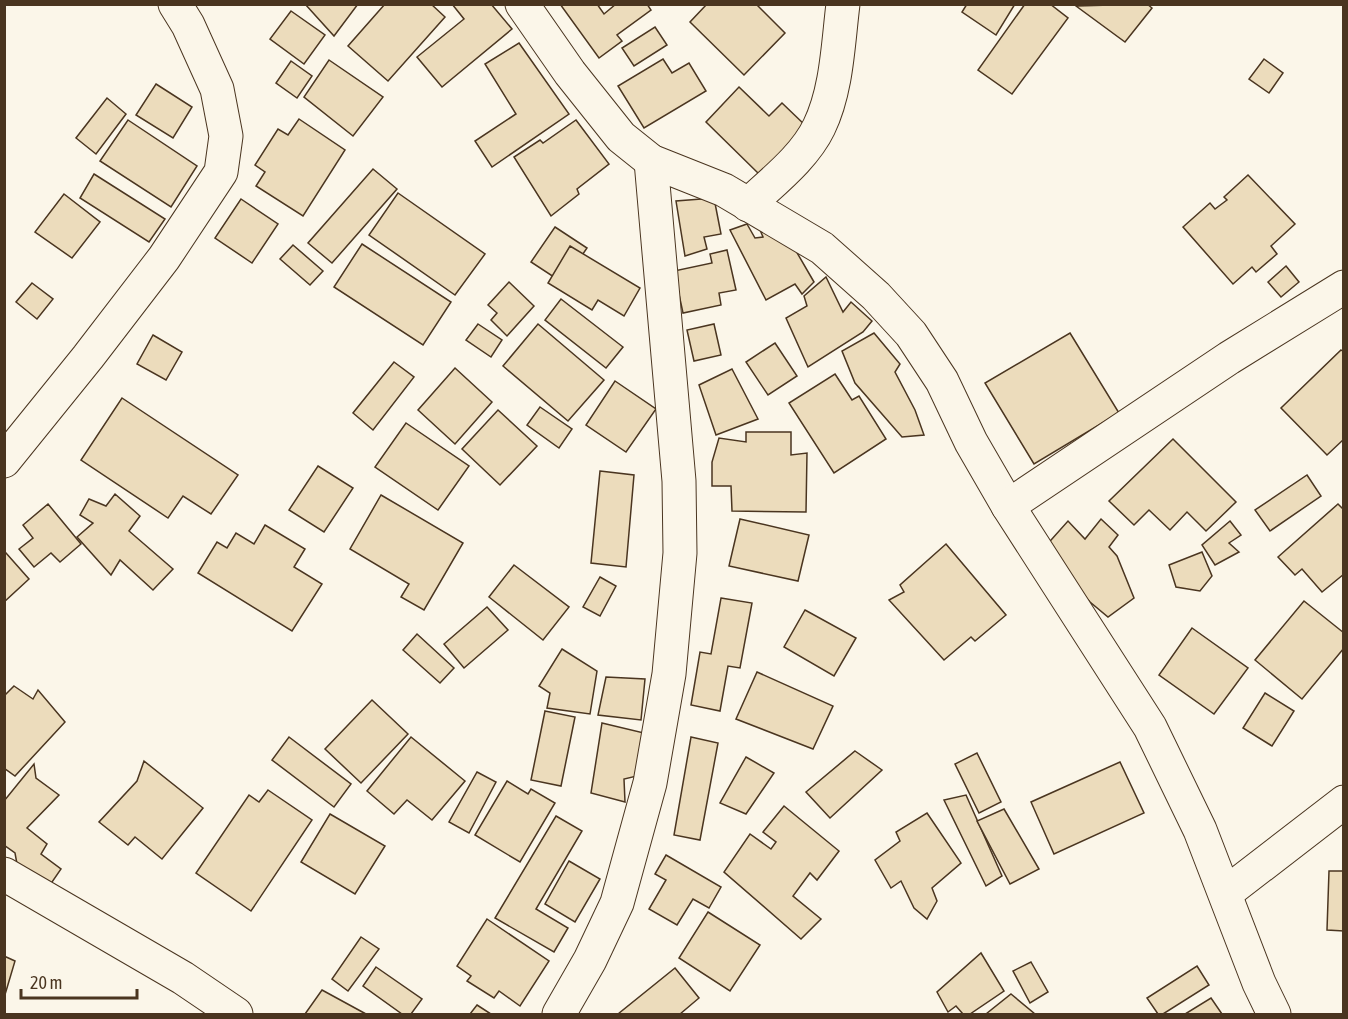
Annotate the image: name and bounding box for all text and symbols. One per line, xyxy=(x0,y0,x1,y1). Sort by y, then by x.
scale bar xyxy=(21,962,136,1000)
text: 20 m xyxy=(30,972,62,993)

